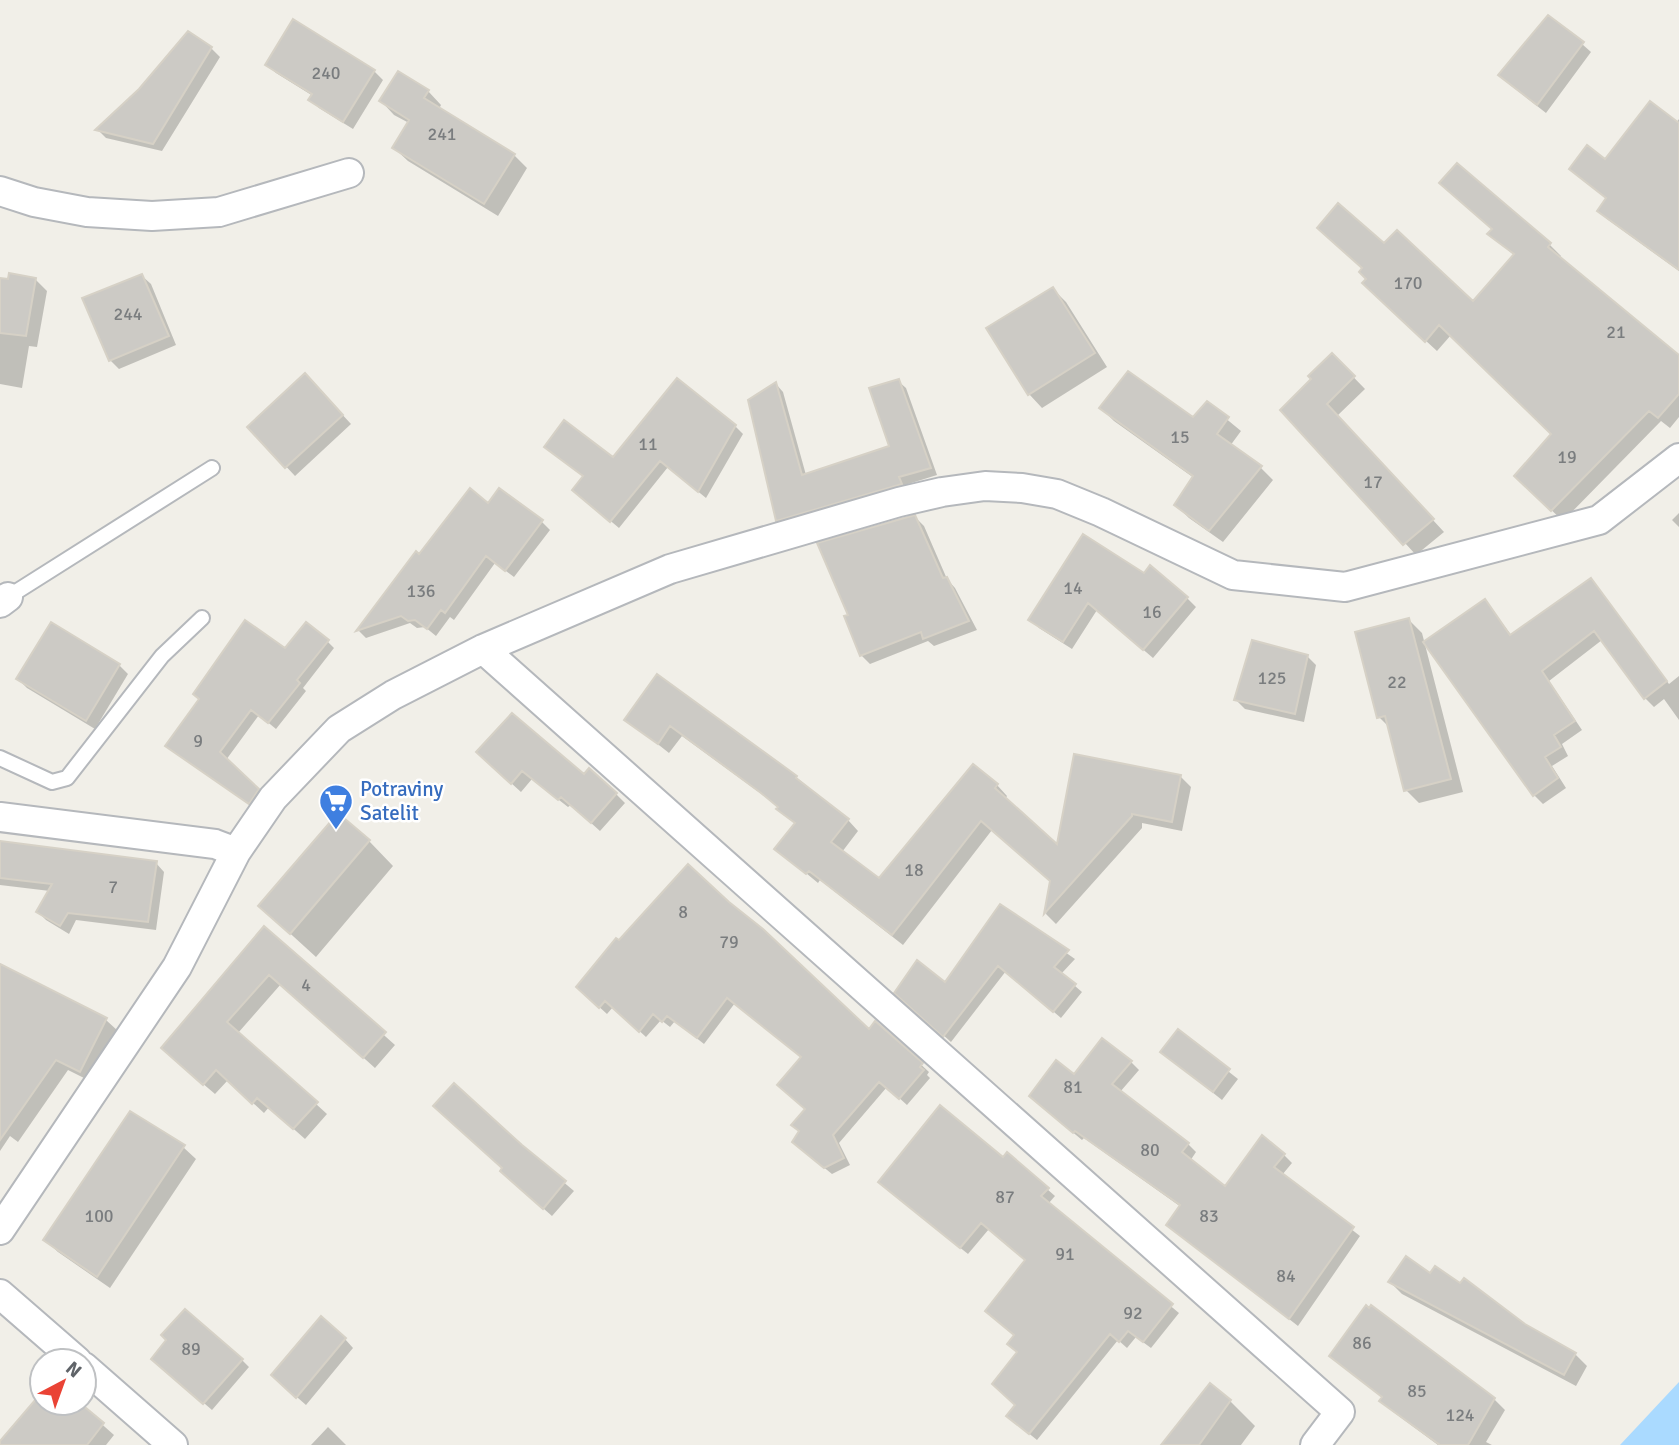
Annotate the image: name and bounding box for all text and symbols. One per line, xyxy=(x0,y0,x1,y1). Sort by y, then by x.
house number: 240 xyxy=(311,62,341,84)
house number: 241 xyxy=(427,123,457,145)
house number: 170 xyxy=(1393,272,1423,294)
house number: 244 xyxy=(113,303,143,325)
house number: 21 xyxy=(1606,321,1626,343)
house number: 15 xyxy=(1170,426,1190,448)
house number: 11 xyxy=(638,433,658,455)
house number: 19 xyxy=(1557,446,1577,468)
house number: 17 xyxy=(1363,471,1383,493)
house number: 14 xyxy=(1063,577,1083,599)
house number: 136 xyxy=(406,580,436,602)
house number: 16 xyxy=(1142,601,1162,623)
house number: 125 xyxy=(1257,667,1287,689)
house number: 22 xyxy=(1387,671,1407,693)
house number: 9 xyxy=(193,730,203,752)
place label: Potraviny Satelit xyxy=(360,776,443,826)
supermarket icon: Potraviny Satelit xyxy=(317,782,355,831)
house number: 18 xyxy=(904,859,924,881)
house number: 7 xyxy=(108,876,118,898)
house number: 8 xyxy=(678,901,688,923)
house number: 79 xyxy=(719,931,739,953)
house number: 4 xyxy=(301,974,311,996)
house number: 81 xyxy=(1063,1076,1083,1098)
house number: 80 xyxy=(1140,1139,1160,1161)
house number: 87 xyxy=(995,1186,1015,1208)
house number: 100 xyxy=(84,1205,114,1227)
house number: 83 xyxy=(1199,1205,1219,1227)
house number: 91 xyxy=(1055,1243,1075,1265)
house number: 84 xyxy=(1276,1265,1296,1287)
house number: 92 xyxy=(1123,1302,1143,1324)
house number: 86 xyxy=(1352,1332,1372,1354)
house number: 89 xyxy=(181,1338,201,1360)
north arrow xyxy=(28,1347,98,1417)
text: N xyxy=(61,1357,86,1383)
house number: 85 xyxy=(1407,1380,1427,1402)
house number: 124 xyxy=(1445,1404,1475,1426)

